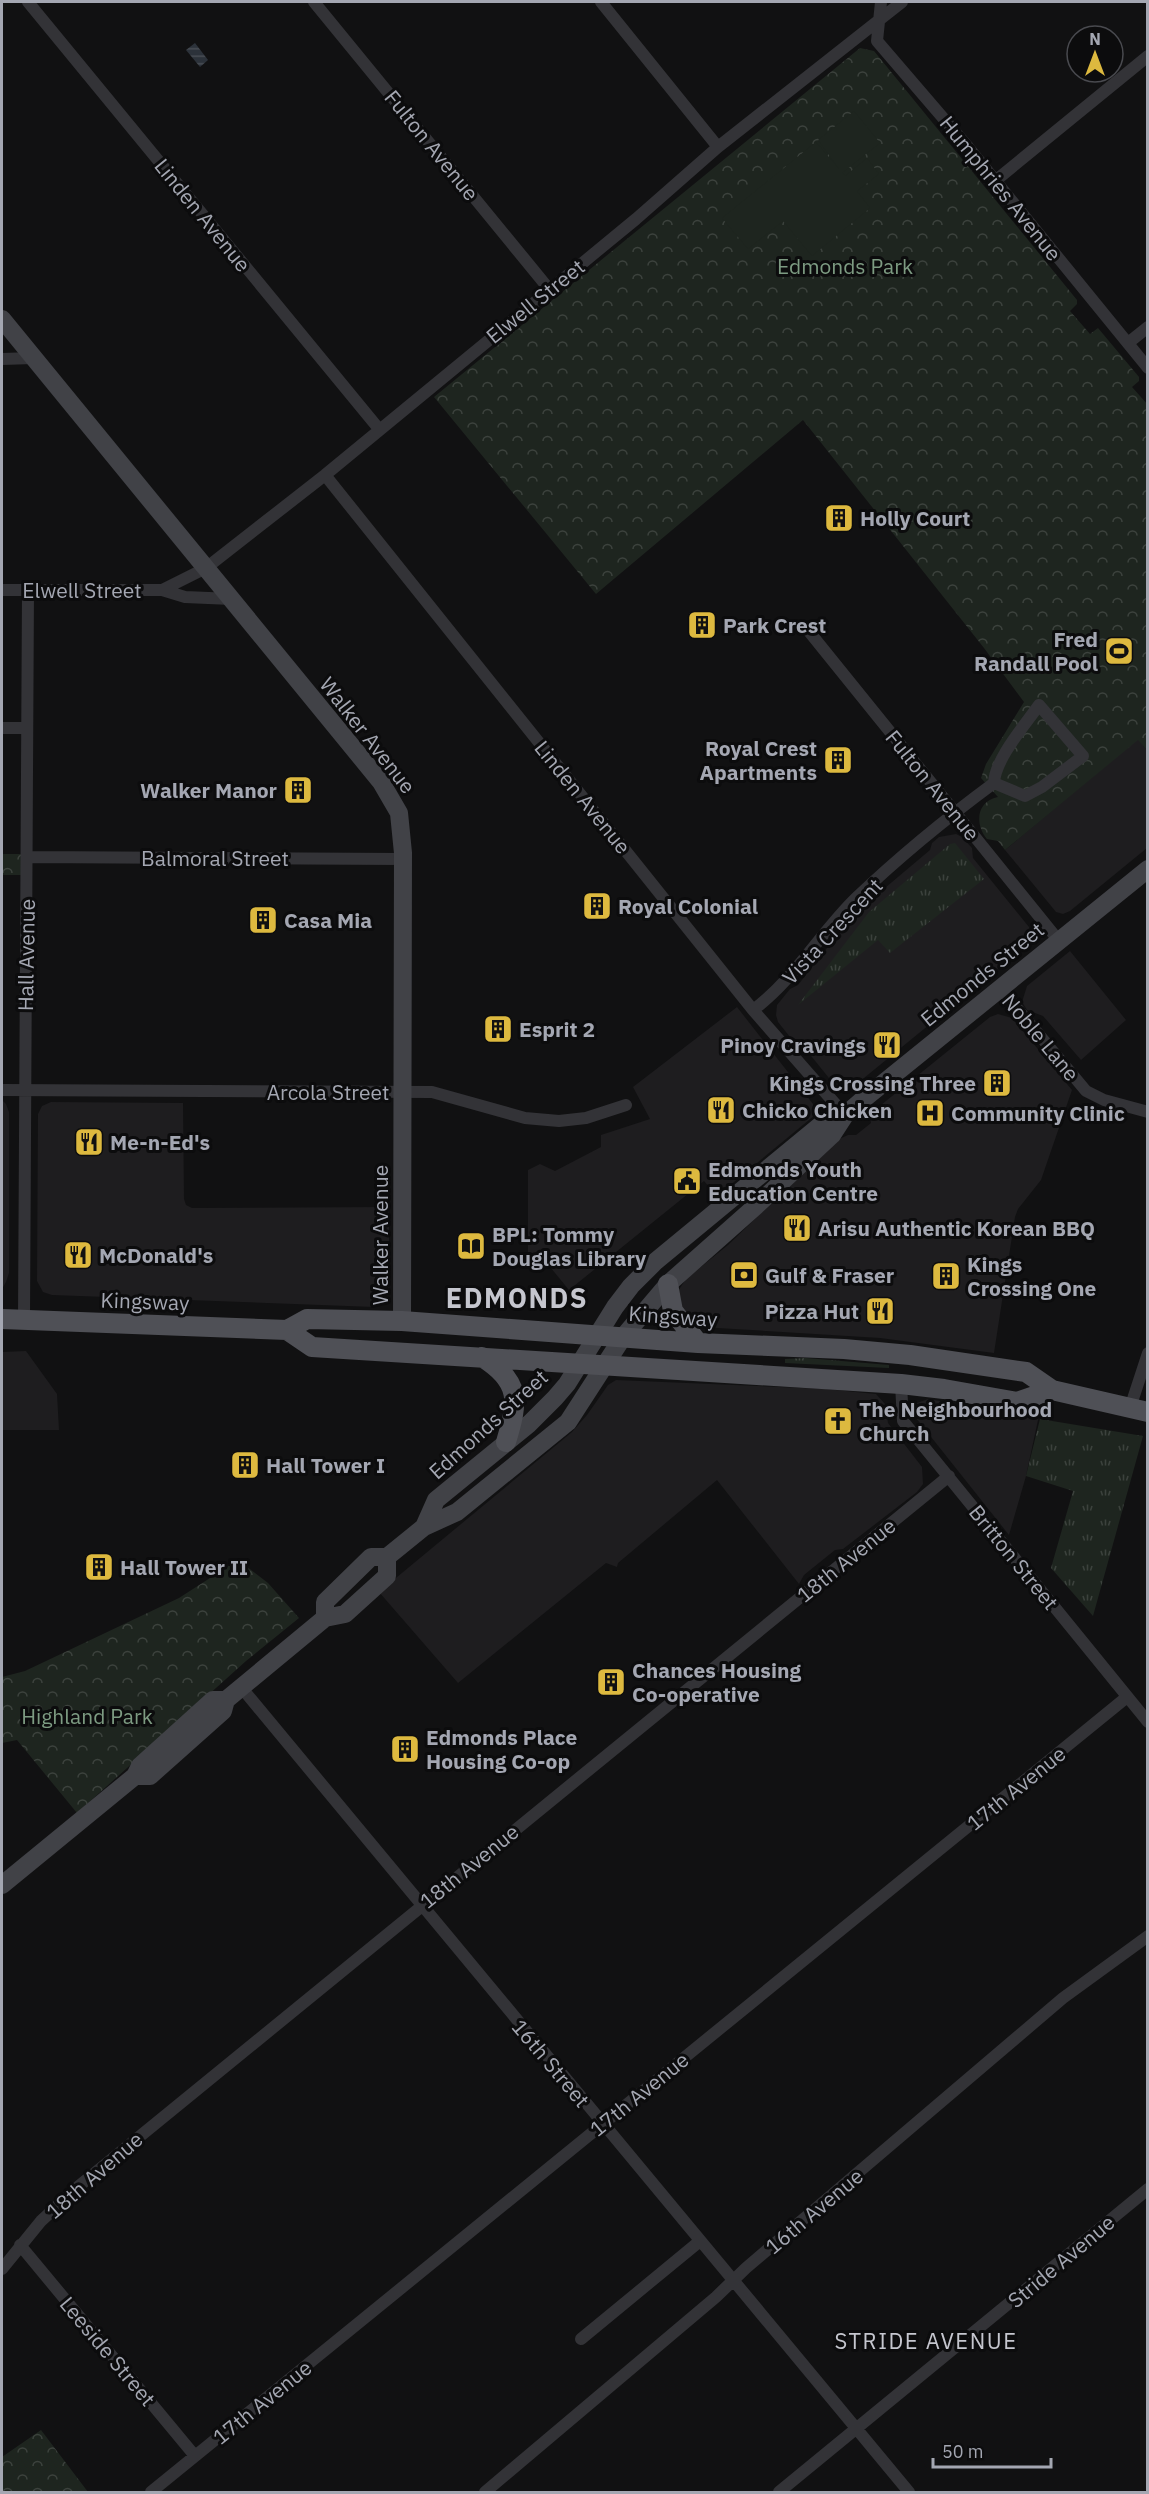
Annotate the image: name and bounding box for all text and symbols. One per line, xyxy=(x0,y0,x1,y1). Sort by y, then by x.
north arrow xyxy=(1065,24,1125,84)
text: N xyxy=(1089,29,1101,49)
street label: Fulton Avenue xyxy=(379,84,485,206)
street label: Humphries Avenue xyxy=(934,110,1068,266)
street label: Linden Avenue xyxy=(149,152,257,278)
park label: Edmonds Park xyxy=(777,252,913,280)
street label: Elwell Street xyxy=(480,253,590,349)
building icon: Holly Court xyxy=(823,502,855,534)
place label: Holly Court xyxy=(860,504,970,532)
street label: Elwell Street xyxy=(22,576,142,604)
building icon: Park Crest xyxy=(686,609,718,641)
place label: Park Crest xyxy=(723,611,826,639)
place label: Fred Randall Pool xyxy=(974,625,1098,677)
sports icon: Fred Randall Pool xyxy=(1103,635,1135,667)
street label: Walker Avenue xyxy=(314,671,422,799)
street label: Fulton Avenue xyxy=(880,724,986,846)
street label: Linden Avenue xyxy=(529,734,637,860)
place label: Royal Crest Apartments xyxy=(700,734,817,786)
building icon: Royal Crest Apartments xyxy=(822,744,854,776)
building icon: Walker Manor xyxy=(282,774,314,806)
place label: Walker Manor xyxy=(140,776,278,804)
street label: Balmoral Street xyxy=(141,844,289,872)
street label: Vista Crescent xyxy=(776,872,888,990)
building icon: Royal Colonial xyxy=(581,890,613,922)
place label: Royal Colonial xyxy=(618,892,758,920)
street label: Hall Avenue xyxy=(11,899,41,1011)
building icon: Casa Mia xyxy=(247,904,279,936)
place label: Casa Mia xyxy=(284,906,372,934)
street label: Edmonds Street xyxy=(914,916,1050,1032)
street label: Noble Lane xyxy=(996,987,1086,1087)
building icon: Esprit 2 xyxy=(482,1013,514,1045)
place label: Esprit 2 xyxy=(519,1015,595,1043)
restaurant icon: Pinoy Cravings xyxy=(871,1029,903,1061)
place label: Pinoy Cravings xyxy=(720,1031,866,1059)
building icon: Kings Crossing Three xyxy=(981,1067,1013,1099)
place label: Kings Crossing Three xyxy=(769,1069,976,1097)
street label: Arcola Street xyxy=(267,1078,389,1106)
restaurant icon: Chicko Chicken xyxy=(705,1094,737,1126)
place label: Chicko Chicken xyxy=(742,1096,892,1124)
hospital icon: Community Clinic xyxy=(914,1097,946,1129)
place label: Community Clinic xyxy=(951,1099,1125,1127)
restaurant icon: Me-n-Ed's xyxy=(73,1126,105,1158)
place label: Me-n-Ed's xyxy=(110,1128,210,1156)
place label: Edmonds Youth Education Centre xyxy=(708,1155,878,1207)
street label: Walker Avenue xyxy=(366,1165,394,1305)
public building icon: Edmonds Youth Education Centre xyxy=(671,1165,703,1197)
restaurant icon: Arisu Authentic Korean BBQ xyxy=(781,1212,813,1244)
place label: Arisu Authentic Korean BBQ xyxy=(818,1214,1095,1242)
place label: BPL: Tommy Douglas Library xyxy=(492,1220,647,1272)
library icon: BPL: Tommy Douglas Library xyxy=(455,1230,487,1262)
restaurant icon: McDonald's xyxy=(62,1239,94,1271)
place label: McDonald's xyxy=(99,1241,213,1269)
place label: Kings Crossing One xyxy=(967,1250,1096,1302)
bank icon: Gulf & Fraser xyxy=(728,1259,760,1291)
building icon: Kings Crossing One xyxy=(930,1260,962,1292)
place label: Gulf & Fraser xyxy=(765,1261,895,1289)
district label: EDMONDS xyxy=(446,1280,588,1315)
street label: Kingsway xyxy=(100,1285,191,1317)
restaurant icon: Pizza Hut xyxy=(864,1295,896,1327)
place label: Pizza Hut xyxy=(765,1297,859,1325)
street label: Kingsway xyxy=(628,1299,719,1333)
street label: Edmonds Street xyxy=(422,1363,554,1485)
place label: The Neighbourhood Church xyxy=(859,1395,1052,1447)
church icon: The Neighbourhood Church xyxy=(822,1405,854,1437)
building icon: Hall Tower I xyxy=(229,1449,261,1481)
place label: Hall Tower I xyxy=(266,1451,385,1479)
street label: Britton Street xyxy=(963,1499,1065,1615)
street label: 18th Avenue xyxy=(791,1511,901,1609)
building icon: Hall Tower II xyxy=(83,1551,115,1583)
place label: Hall Tower II xyxy=(120,1553,248,1581)
place label: Chances Housing Co-operative xyxy=(632,1656,801,1708)
building icon: Chances Housing Co-operative xyxy=(595,1666,627,1698)
park label: Highland Park xyxy=(21,1702,153,1730)
place label: Edmonds Place Housing Co-op xyxy=(426,1723,578,1775)
building icon: Edmonds Place Housing Co-op xyxy=(389,1733,421,1765)
street label: 17th Avenue xyxy=(961,1739,1071,1837)
street label: 18th Avenue xyxy=(414,1817,524,1915)
street label: 16th Street xyxy=(506,2013,596,2113)
street label: 17th Avenue xyxy=(584,2045,694,2143)
street label: 18th Avenue xyxy=(40,2125,148,2225)
street label: 16th Avenue xyxy=(759,2162,869,2260)
street label: Stride Avenue xyxy=(1002,2208,1120,2314)
street label: Leeside Street xyxy=(54,2290,162,2412)
district label: STRIDE AVENUE xyxy=(835,2326,1017,2355)
street label: 17th Avenue xyxy=(207,2353,317,2451)
scale bar xyxy=(933,2431,1052,2469)
text: 50 m xyxy=(942,2440,984,2463)

